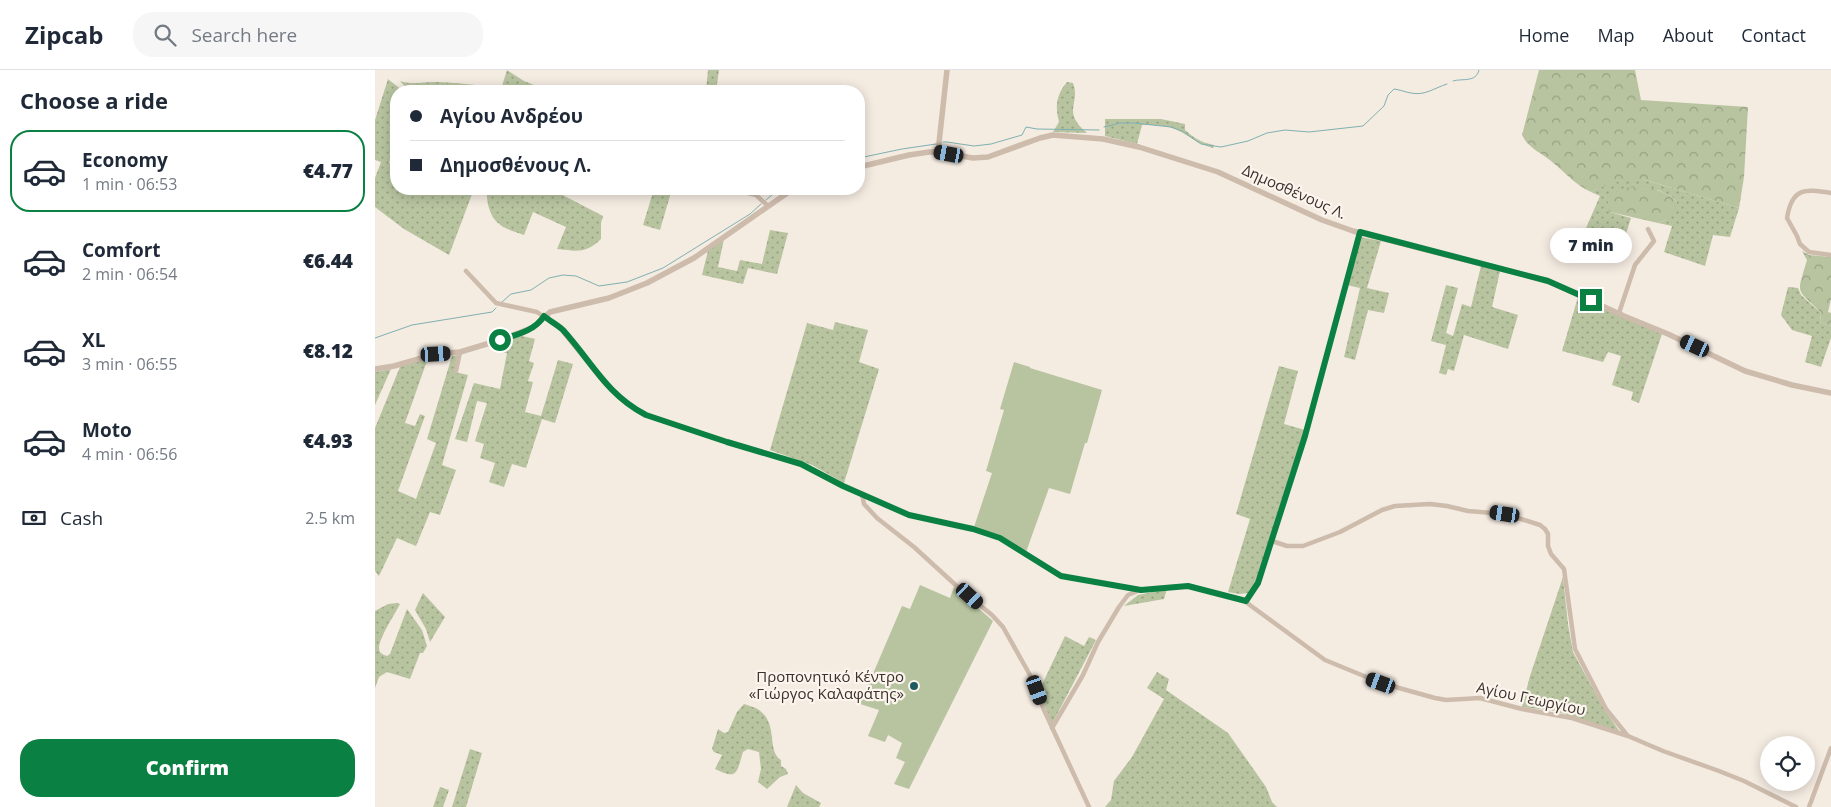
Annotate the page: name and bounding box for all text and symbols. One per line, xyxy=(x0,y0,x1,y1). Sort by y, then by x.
search box xyxy=(133,12,483,57)
text: Zipcab xyxy=(25,18,103,51)
icon: search xyxy=(151,21,179,49)
text: Search here xyxy=(191,22,297,48)
text: Home xyxy=(1519,23,1569,47)
text: Map xyxy=(1597,23,1635,47)
text: About xyxy=(1663,23,1713,47)
text: Contact xyxy=(1741,23,1806,47)
text: Choose a ride xyxy=(20,85,168,115)
text: Αγίου Ανδρέου xyxy=(440,103,583,129)
car xyxy=(932,144,965,164)
text: Economy xyxy=(82,147,168,173)
icon: car xyxy=(22,149,67,194)
text: Δημοσθένους Λ. xyxy=(440,152,592,178)
text: €4.77 xyxy=(303,158,353,184)
street label: Δημοσθένους Λ. xyxy=(1239,159,1350,223)
text: 1 min · 06:53 xyxy=(82,173,177,195)
callout: 7 min xyxy=(1550,228,1632,262)
text: 7 min xyxy=(1568,234,1614,256)
text: Comfort xyxy=(82,237,161,263)
icon: car xyxy=(22,239,67,284)
text: €6.44 xyxy=(303,248,353,274)
text: 2 min · 06:54 xyxy=(82,263,177,285)
route end xyxy=(1580,289,1602,311)
text: XL xyxy=(82,327,105,353)
icon: car xyxy=(22,329,67,374)
route start xyxy=(489,329,511,351)
car xyxy=(1678,333,1711,359)
text: €8.12 xyxy=(303,338,353,364)
car xyxy=(420,346,451,362)
text: 3 min · 06:55 xyxy=(82,353,177,375)
text: Moto xyxy=(82,417,132,443)
icon: car xyxy=(22,419,67,464)
text: €4.93 xyxy=(303,428,353,454)
text: 4 min · 06:56 xyxy=(82,443,177,465)
icon: cash xyxy=(20,504,48,532)
car xyxy=(1489,504,1520,524)
text: Cash xyxy=(60,505,103,531)
text: 2.5 km xyxy=(305,507,355,529)
car xyxy=(953,580,986,612)
place label: Προπονητικό Κέντρο «Γιώργος Καλαφάτης» xyxy=(749,666,904,703)
car xyxy=(1364,671,1397,695)
car xyxy=(1024,673,1049,707)
street label: Αγίου Γεωργίου xyxy=(1475,677,1587,719)
marker: Προπονητικό Κέντρο «Γιώργος Καλαφάτης» xyxy=(908,680,920,692)
map controls xyxy=(1760,736,1815,791)
button: locate xyxy=(1760,736,1815,791)
button: Confirm xyxy=(20,739,355,797)

